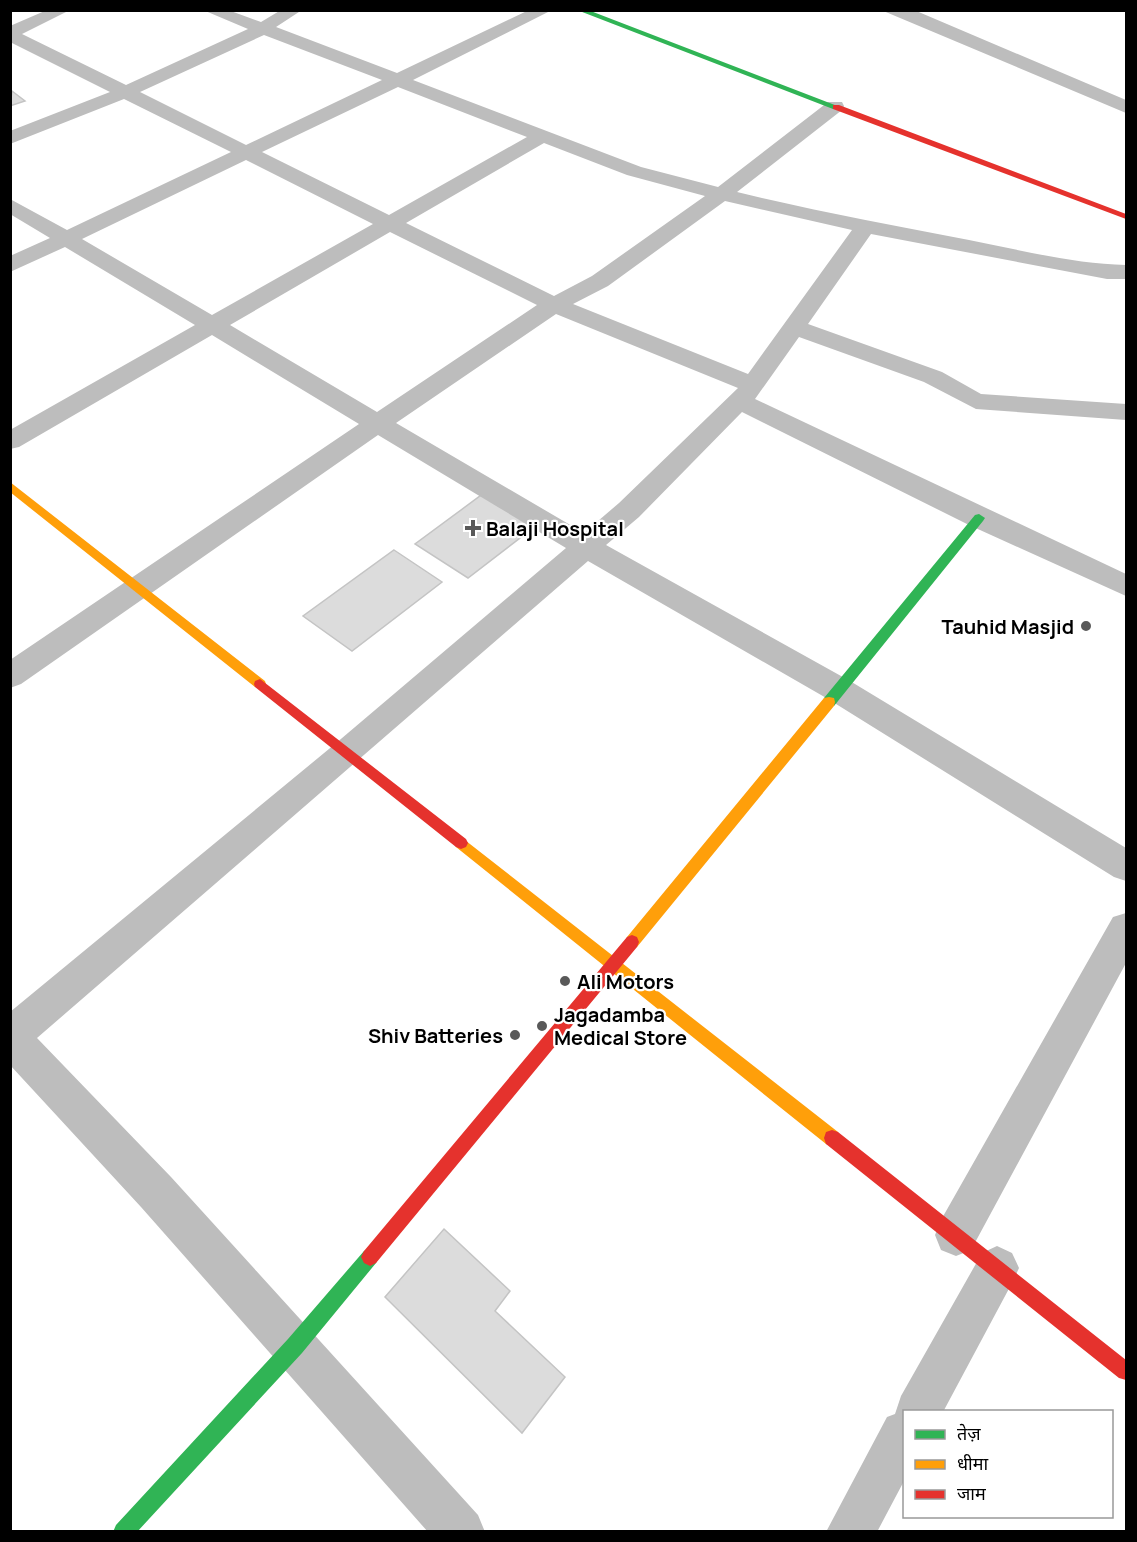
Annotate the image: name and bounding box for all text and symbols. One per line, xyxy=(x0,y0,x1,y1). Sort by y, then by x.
place label: Balaji Hospital xyxy=(486,515,624,542)
marker: Balaji Hospital xyxy=(464,519,482,537)
place label: Tauhid Masjid xyxy=(942,613,1074,640)
marker: Tauhid Masjid xyxy=(1079,619,1093,633)
place label: Ali Motors xyxy=(577,968,674,995)
marker: Ali Motors xyxy=(558,974,572,988)
place label: Jagadamba Medical Store xyxy=(554,1001,687,1051)
marker: Jagadamba Medical Store xyxy=(535,1019,549,1033)
place label: Shiv Batteries xyxy=(368,1022,503,1049)
marker: Shiv Batteries xyxy=(508,1028,522,1042)
legend xyxy=(903,1410,1113,1518)
text: तेज़ xyxy=(957,1421,981,1445)
text: धीमा xyxy=(957,1451,988,1475)
text: जाम xyxy=(957,1481,987,1505)

